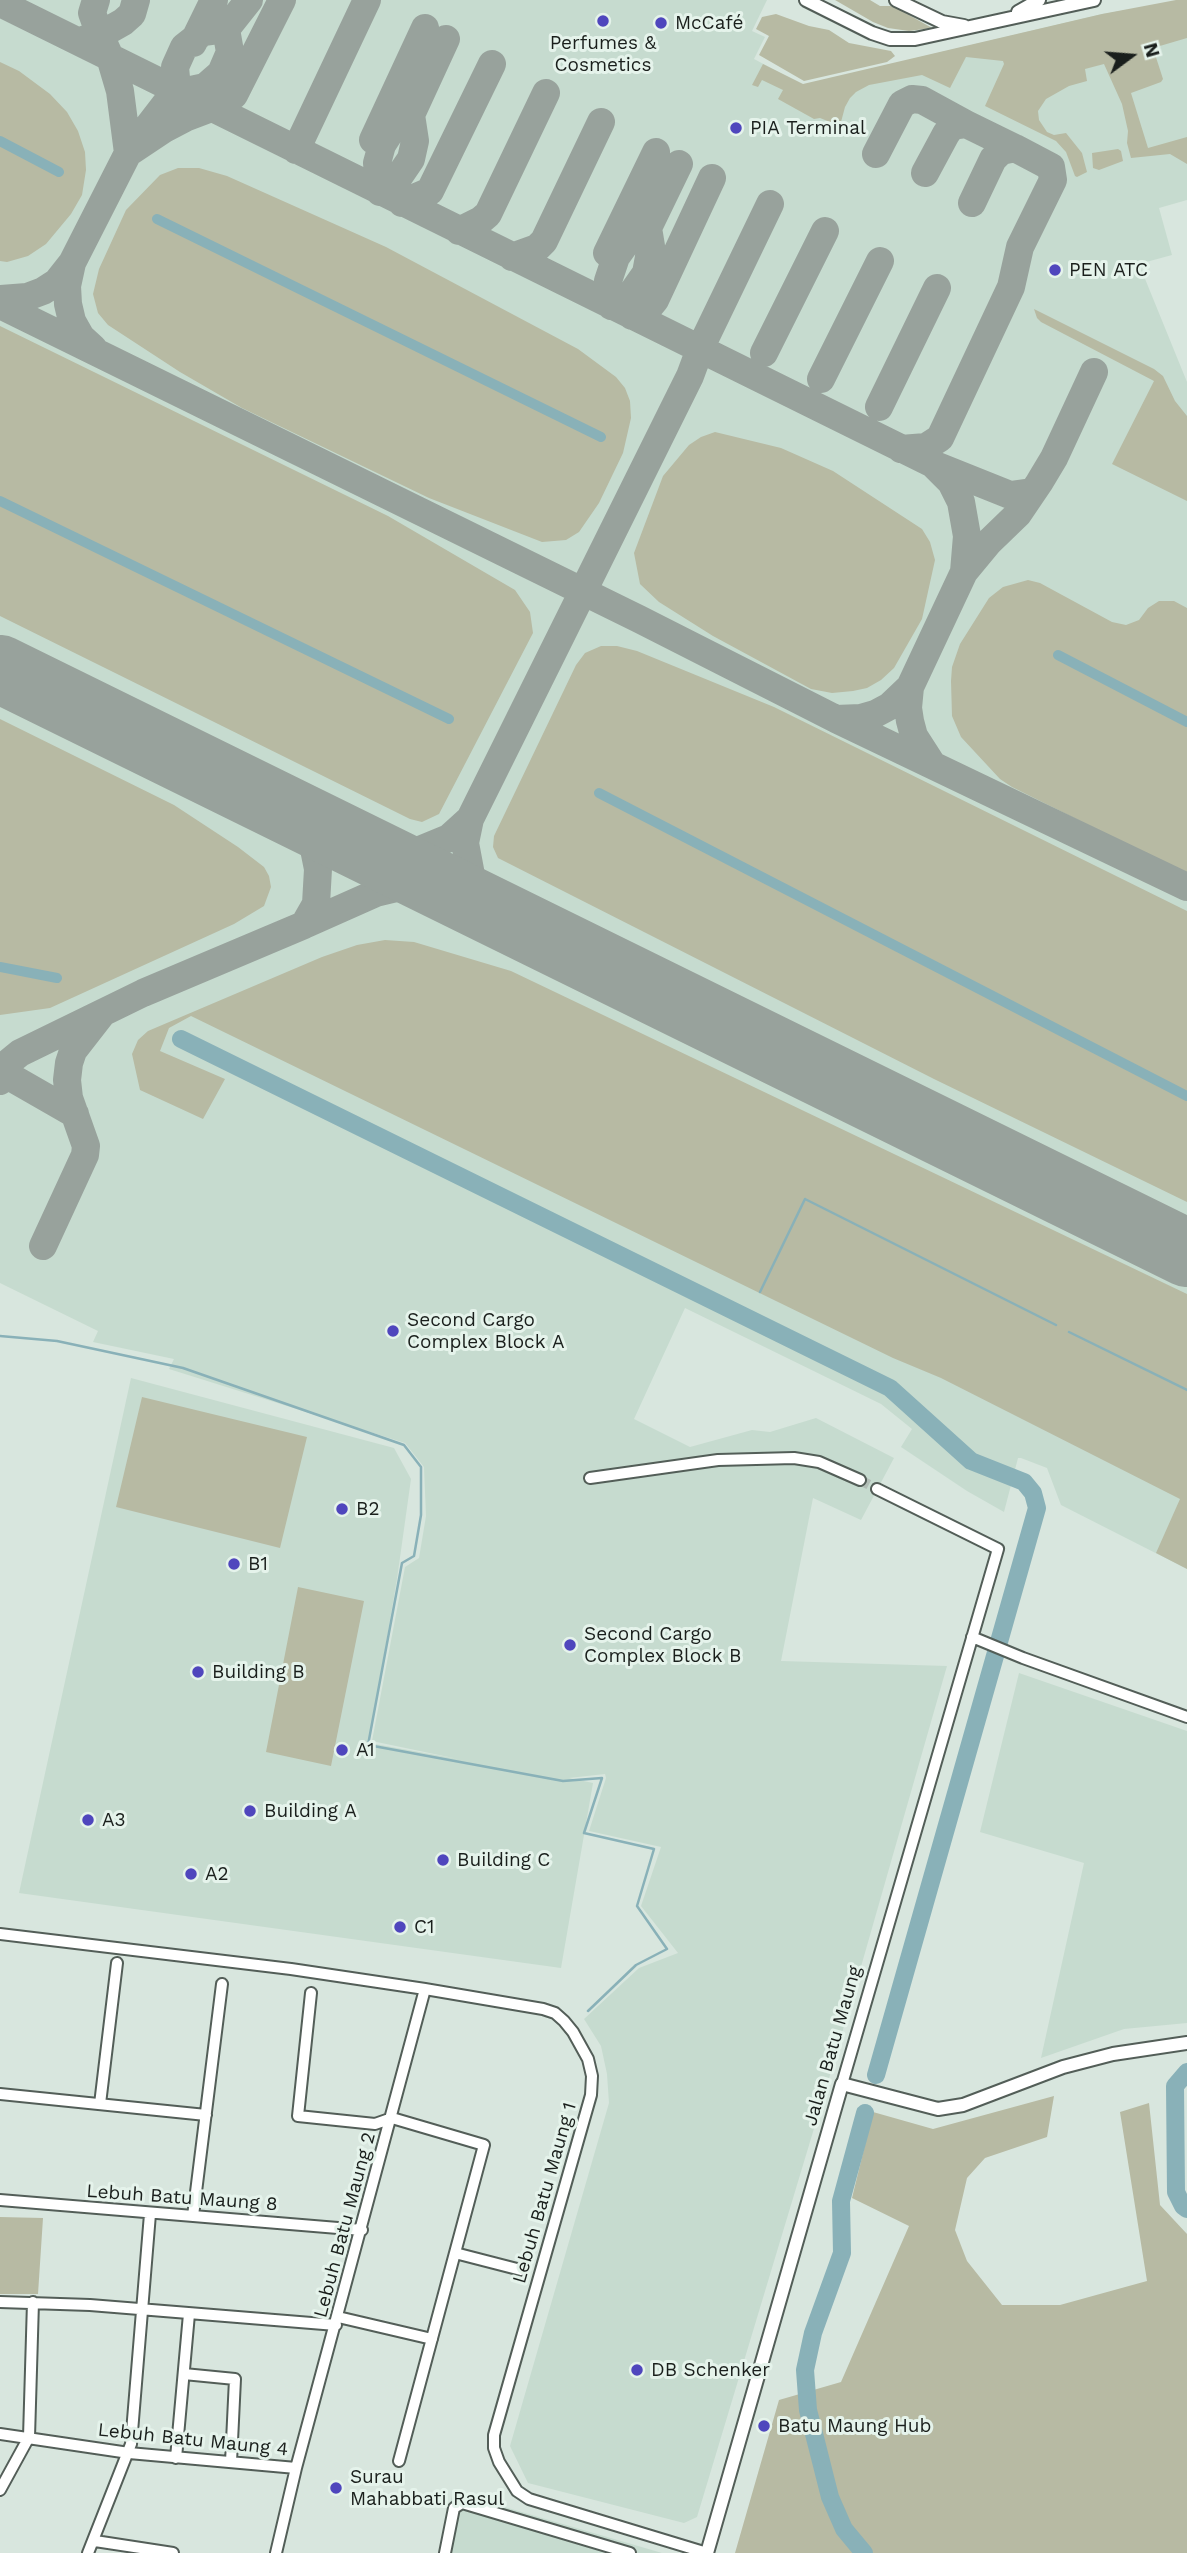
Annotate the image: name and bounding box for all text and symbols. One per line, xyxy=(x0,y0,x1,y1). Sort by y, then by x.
place label: McCafé xyxy=(675,12,743,34)
marker: Perfumes & Cosmetics xyxy=(595,13,611,29)
marker: McCafé xyxy=(653,15,669,31)
north arrow xyxy=(1096,21,1166,91)
place label: Perfumes & Cosmetics xyxy=(550,32,656,76)
text: N xyxy=(1139,40,1165,60)
place label: PIA Terminal xyxy=(750,117,866,139)
marker: PIA Terminal xyxy=(728,120,744,136)
place label: PEN ATC xyxy=(1069,259,1148,281)
marker: PEN ATC xyxy=(1047,262,1063,278)
place label: Second Cargo Complex Block A xyxy=(407,1309,565,1353)
marker: Second Cargo Complex Block A xyxy=(385,1323,401,1339)
place label: B2 xyxy=(356,1498,379,1520)
marker: B2 xyxy=(334,1501,350,1517)
place label: B1 xyxy=(248,1553,268,1575)
marker: B1 xyxy=(226,1556,242,1572)
place label: Second Cargo Complex Block B xyxy=(584,1623,741,1667)
marker: Second Cargo Complex Block B xyxy=(562,1637,578,1653)
place label: Building B xyxy=(212,1661,305,1683)
marker: Building B xyxy=(190,1664,206,1680)
place label: A1 xyxy=(356,1739,375,1761)
marker: A1 xyxy=(334,1742,350,1758)
place label: Building A xyxy=(264,1800,357,1822)
marker: Building A xyxy=(242,1803,258,1819)
place label: A3 xyxy=(102,1809,126,1831)
marker: A3 xyxy=(80,1812,96,1828)
place label: Building C xyxy=(457,1849,550,1871)
marker: Building C xyxy=(435,1852,451,1868)
place label: A2 xyxy=(205,1863,229,1885)
marker: A2 xyxy=(183,1866,199,1882)
place label: C1 xyxy=(414,1916,434,1938)
marker: C1 xyxy=(392,1919,408,1935)
street label: Jalan Batu Maung xyxy=(799,1963,867,2129)
street label: Lebuh Batu Maung 1 xyxy=(508,2100,582,2286)
street label: Lebuh Batu Maung 2 xyxy=(309,2130,381,2320)
street label: Lebuh Batu Maung 8 xyxy=(86,2180,278,2216)
place label: DB Schenker xyxy=(651,2359,770,2381)
marker: DB Schenker xyxy=(629,2362,645,2378)
place label: Batu Maung Hub xyxy=(778,2415,931,2437)
marker: Batu Maung Hub xyxy=(756,2418,772,2434)
street label: Lebuh Batu Maung 4 xyxy=(97,2419,289,2461)
place label: Surau Mahabbati Rasul xyxy=(350,2466,504,2510)
marker: Surau Mahabbati Rasul xyxy=(328,2480,344,2496)

